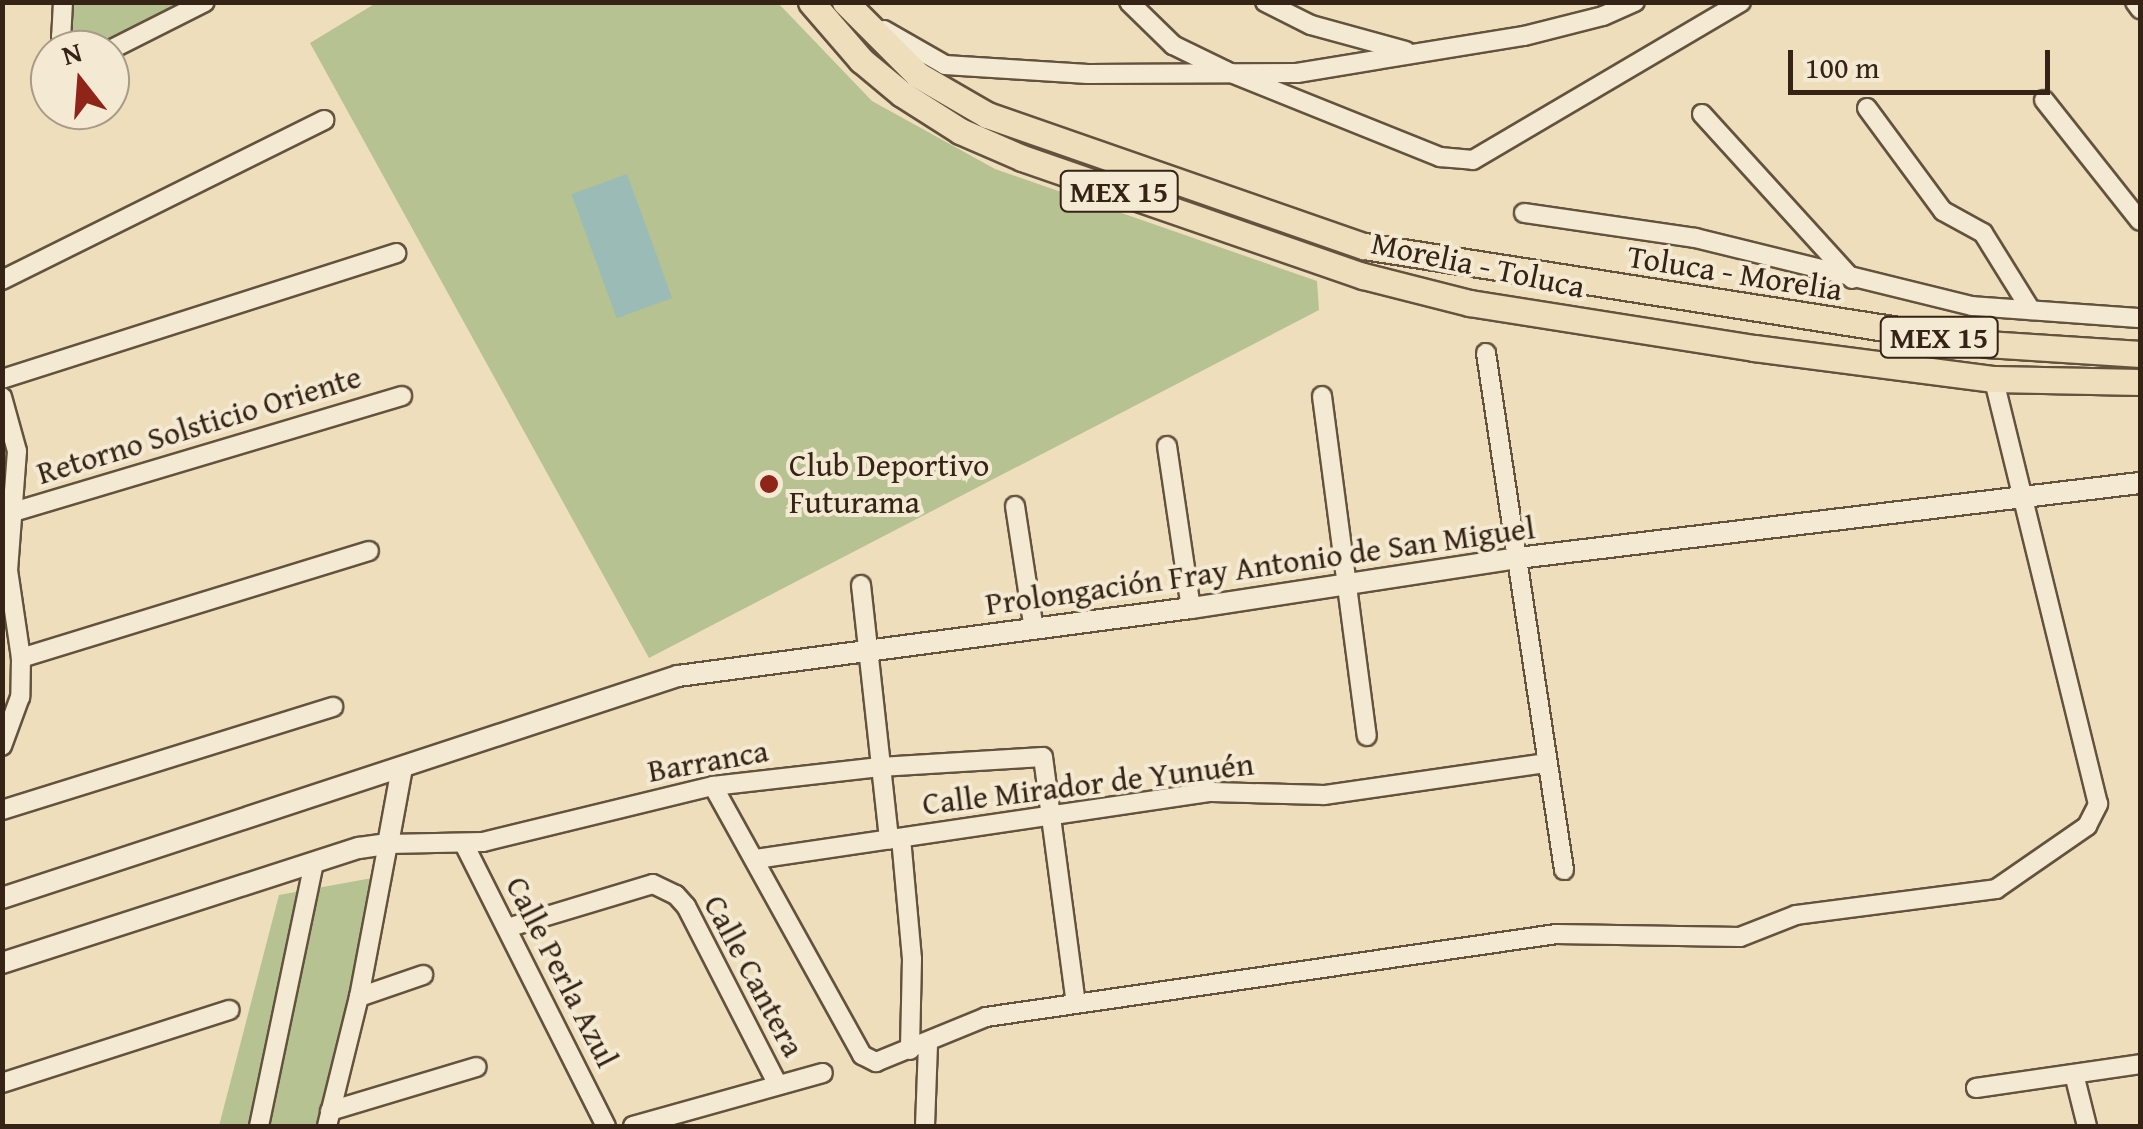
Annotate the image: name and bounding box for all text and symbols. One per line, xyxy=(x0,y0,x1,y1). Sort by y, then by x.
north arrow xyxy=(30,30,130,130)
text: N xyxy=(57,30,87,75)
scale bar xyxy=(1793,30,2056,92)
text: 100 m xyxy=(1805,45,1879,89)
road number: MEX 15 xyxy=(1059,166,1179,216)
street label: Morelia - Toluca xyxy=(1368,224,1588,306)
street label: Toluca - Morelia xyxy=(1625,237,1845,309)
road number: MEX 15 xyxy=(1879,312,1999,362)
street label: Retorno Solsticio Oriente xyxy=(32,357,366,493)
place label: Club Deportivo Futurama xyxy=(789,447,989,522)
marker: Club Deportivo Futurama xyxy=(758,473,780,495)
street label: Prolongación Fray Antonio de San Miguel xyxy=(983,508,1537,624)
street label: Barranca xyxy=(645,732,771,790)
street label: Calle Mirador de Yunuén xyxy=(920,745,1256,823)
street label: Calle Perla Azul xyxy=(497,870,627,1074)
street label: Calle Cantera xyxy=(695,889,813,1063)

